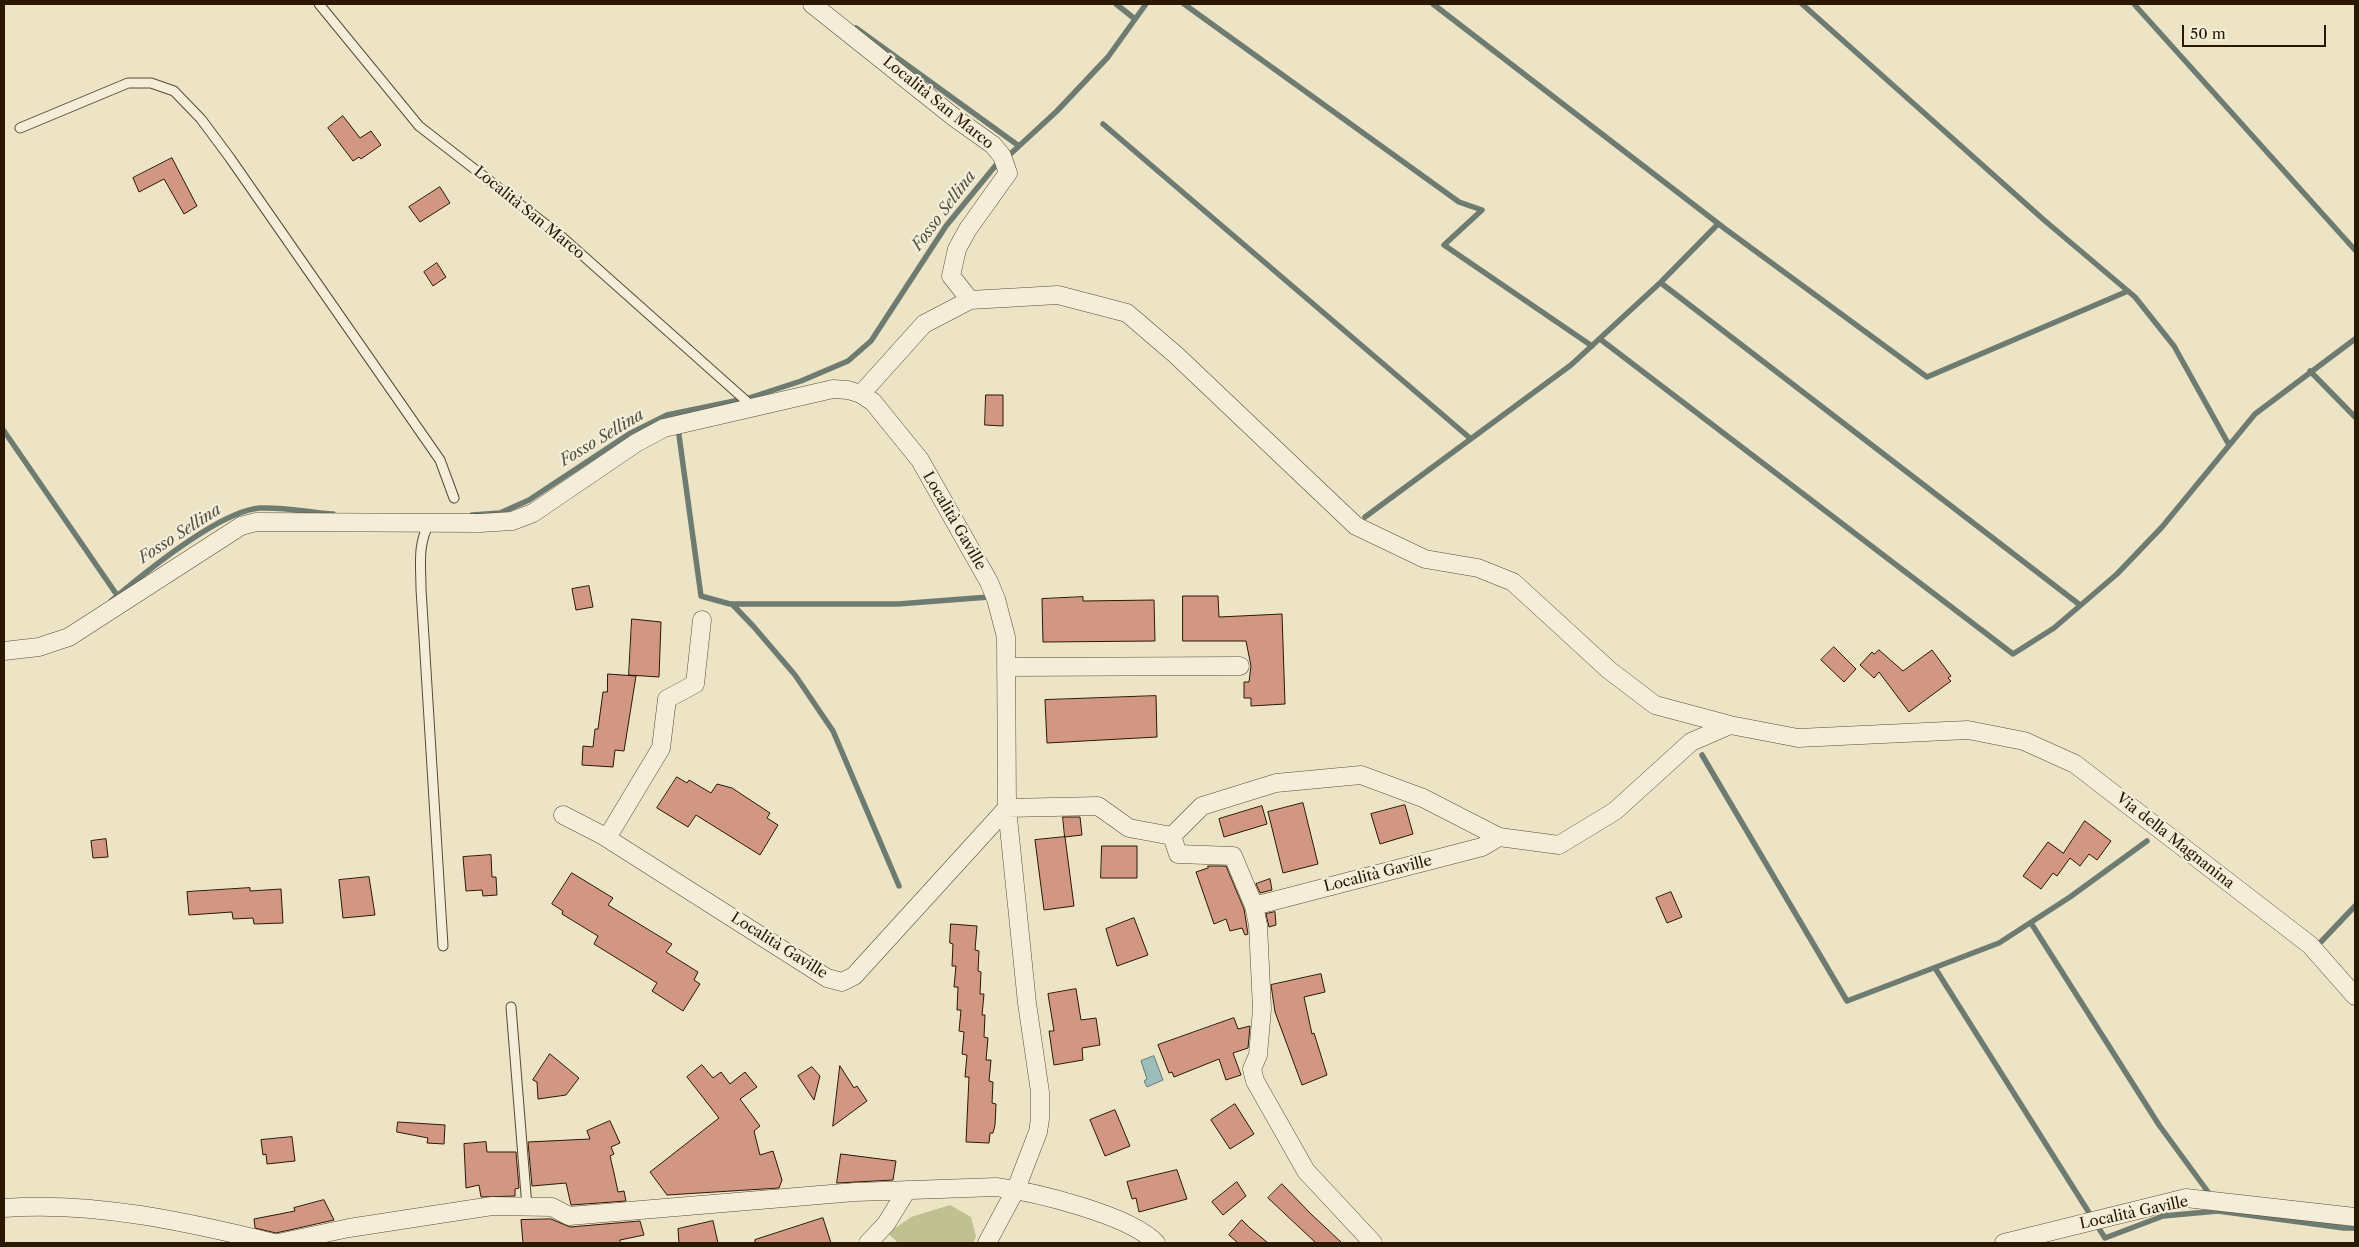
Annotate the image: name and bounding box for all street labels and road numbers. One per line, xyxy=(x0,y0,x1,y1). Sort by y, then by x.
street label: Località San Marco xyxy=(879,53,997,153)
street label: Località San Marco xyxy=(470,163,588,263)
street label: Località Gaville xyxy=(919,469,989,573)
street label: Via della Magnanina xyxy=(2112,789,2238,893)
street label: Località Gaville xyxy=(1322,852,1434,896)
street label: Località Gaville xyxy=(727,909,831,983)
street label: Località Gaville xyxy=(2078,1193,2190,1233)

